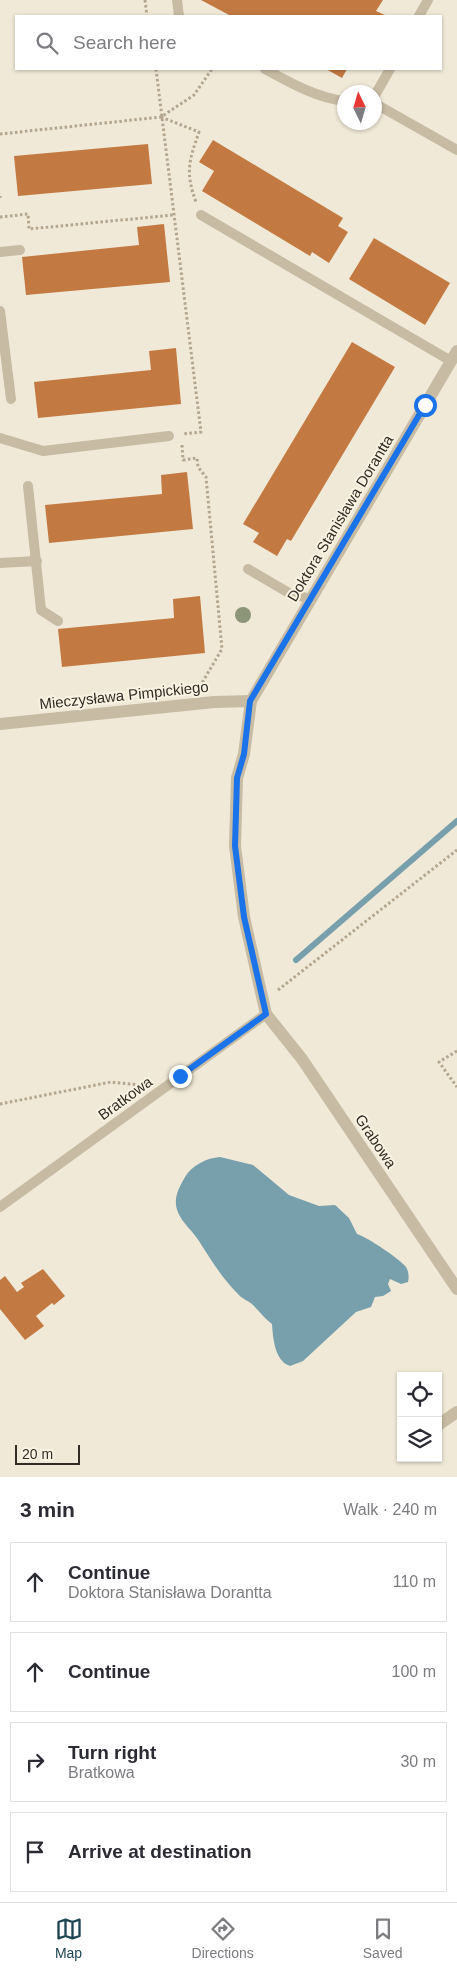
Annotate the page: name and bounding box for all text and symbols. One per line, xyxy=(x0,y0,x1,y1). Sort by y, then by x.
search box xyxy=(15,15,442,70)
icon: search xyxy=(33,29,61,57)
text: Search here xyxy=(73,32,177,53)
north arrow xyxy=(337,85,382,130)
route start xyxy=(414,394,437,417)
street label: Doktora Stanisława Dorantta xyxy=(284,431,397,604)
street label: Mieczysława Pimpickiego xyxy=(39,678,209,712)
route end xyxy=(169,1065,192,1088)
street label: Bratkowa xyxy=(95,1072,156,1123)
street label: Grabowa xyxy=(352,1111,400,1172)
map controls xyxy=(397,1372,442,1462)
button: locate xyxy=(397,1372,442,1417)
button: layers xyxy=(397,1417,442,1462)
scale bar xyxy=(15,1442,80,1465)
text: 20 m xyxy=(22,1446,53,1462)
text: 3 min xyxy=(20,1498,75,1521)
text: Walk · 240 m xyxy=(343,1501,437,1518)
text: Continue xyxy=(68,1562,150,1583)
icon: ahead xyxy=(21,1568,49,1596)
text: 110 m xyxy=(393,1573,436,1590)
text: Doktora Stanisława Dorantta xyxy=(68,1584,272,1601)
icon: ahead xyxy=(21,1658,49,1686)
text: Continue xyxy=(68,1661,150,1682)
text: 100 m xyxy=(392,1663,436,1680)
text: Turn right xyxy=(68,1742,156,1763)
icon: right xyxy=(21,1748,49,1776)
text: 30 m xyxy=(400,1753,436,1770)
text: Bratkowa xyxy=(68,1764,135,1781)
icon: arrive xyxy=(21,1838,49,1866)
text: Arrive at destination xyxy=(68,1841,252,1862)
tab: Map xyxy=(55,1915,83,1961)
tab: Directions xyxy=(192,1915,254,1961)
tab: Saved xyxy=(363,1915,402,1961)

